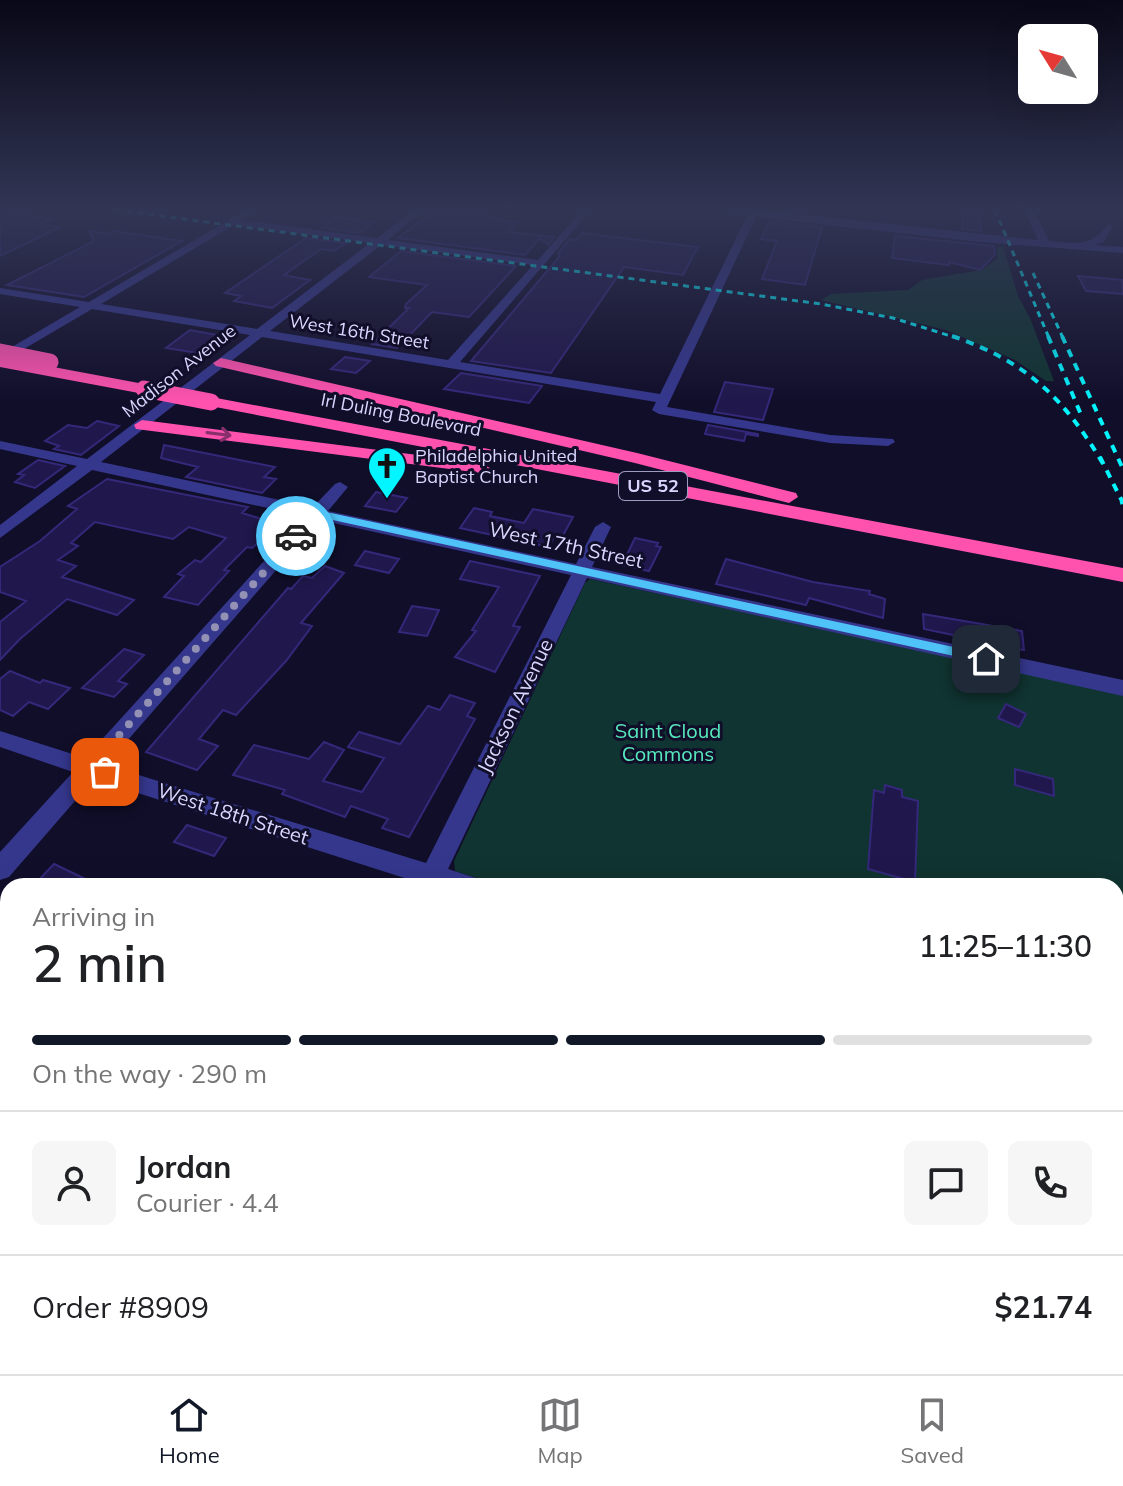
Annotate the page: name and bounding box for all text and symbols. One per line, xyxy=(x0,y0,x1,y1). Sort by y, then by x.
north arrow xyxy=(1018,24,1098,104)
map controls xyxy=(1018,24,1098,104)
street label: West 16th Street xyxy=(287,309,431,354)
street label: Madison Avenue xyxy=(117,319,240,422)
street label: Irl Duling Boulevard xyxy=(319,388,483,441)
one-way arrow xyxy=(206,427,231,442)
place label: Philadelphia United Baptist Church xyxy=(415,444,577,488)
church icon: Philadelphia United Baptist Church xyxy=(366,445,408,500)
road number: US 52 xyxy=(619,472,687,500)
courier xyxy=(256,496,336,576)
icon: car xyxy=(274,514,318,558)
street label: West 17th Street xyxy=(487,516,646,573)
pin xyxy=(952,625,1020,693)
street label: Jackson Avenue xyxy=(471,634,558,777)
icon: home xyxy=(964,637,1008,681)
park label: Saint Cloud Commons xyxy=(615,718,721,766)
pin xyxy=(71,738,139,806)
icon: bag xyxy=(83,750,127,794)
street label: West 18th Street xyxy=(155,777,312,850)
text: Arriving in xyxy=(32,900,155,933)
text: 11:25–11:30 xyxy=(919,927,1092,965)
text: 2 min xyxy=(32,930,167,995)
text: On the way · 290 m xyxy=(32,1057,267,1090)
button: person xyxy=(32,1141,116,1225)
button: chat xyxy=(904,1141,988,1225)
button: phone xyxy=(1008,1141,1092,1225)
text: Jordan xyxy=(136,1148,231,1186)
text: Courier · 4.4 xyxy=(136,1186,279,1219)
text: Order #8909 xyxy=(32,1288,209,1326)
text: $21.74 xyxy=(995,1288,1092,1326)
tab: Home xyxy=(159,1393,220,1469)
tab: Map xyxy=(537,1393,583,1469)
tab: Saved xyxy=(901,1393,964,1469)

